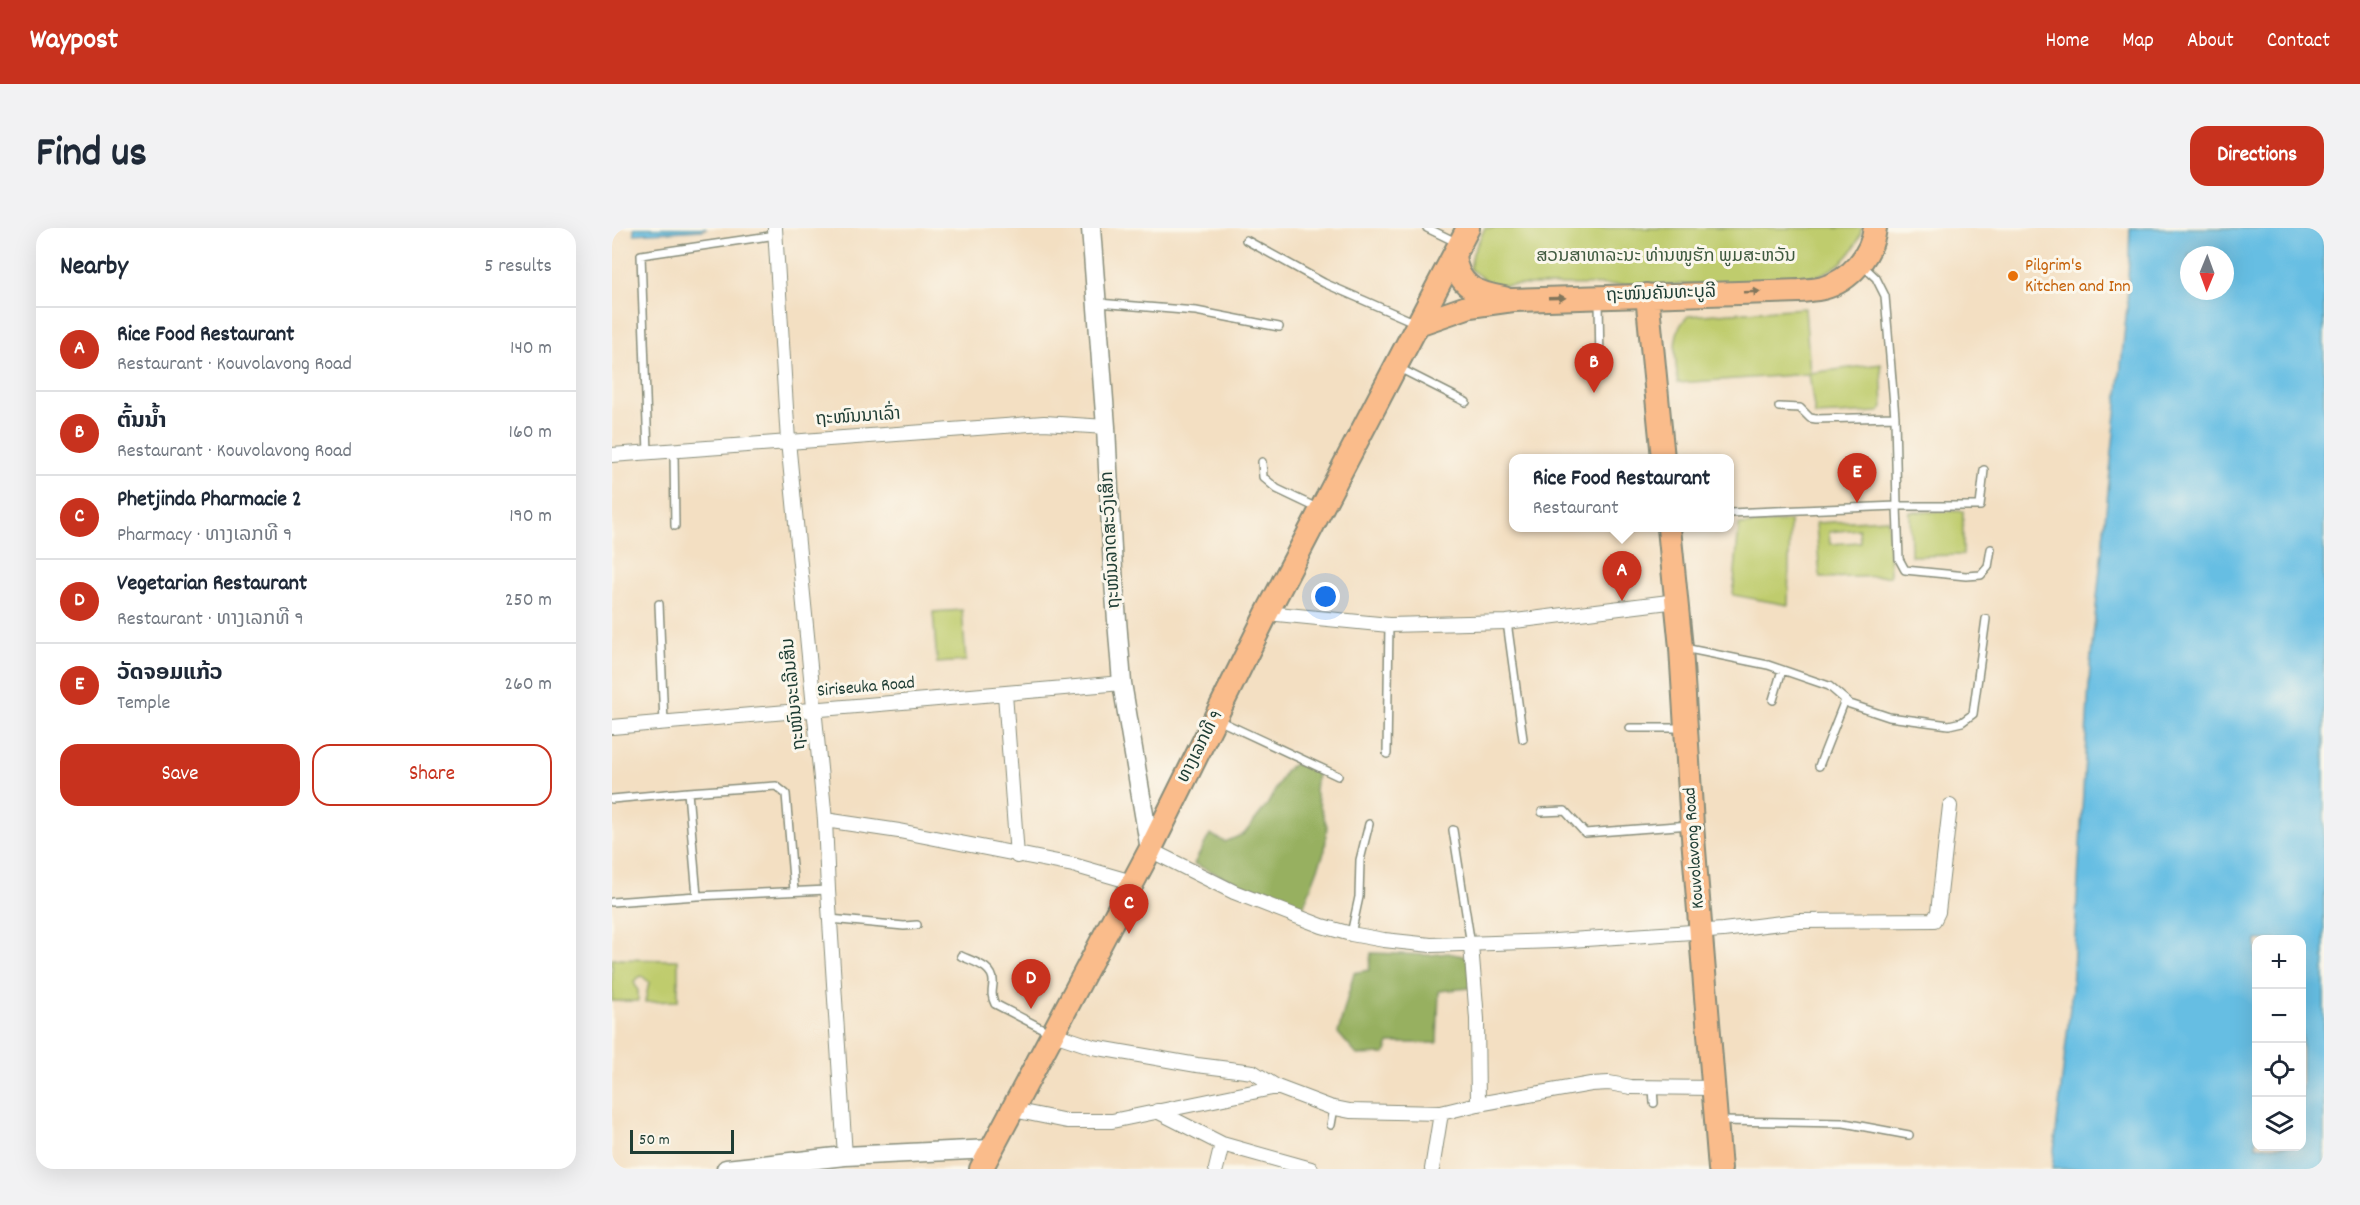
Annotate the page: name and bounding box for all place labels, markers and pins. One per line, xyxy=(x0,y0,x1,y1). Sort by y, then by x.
place label: Pilgrim's Kitchen and Inn xyxy=(2025,254,2131,300)
marker: Pilgrim's Kitchen and Inn xyxy=(2006,269,2020,283)
pin: B xyxy=(1574,344,1614,393)
pin: E xyxy=(1838,454,1876,503)
pin: A xyxy=(1602,552,1642,601)
pin: C xyxy=(1110,884,1148,934)
pin: D xyxy=(1012,960,1050,1009)

